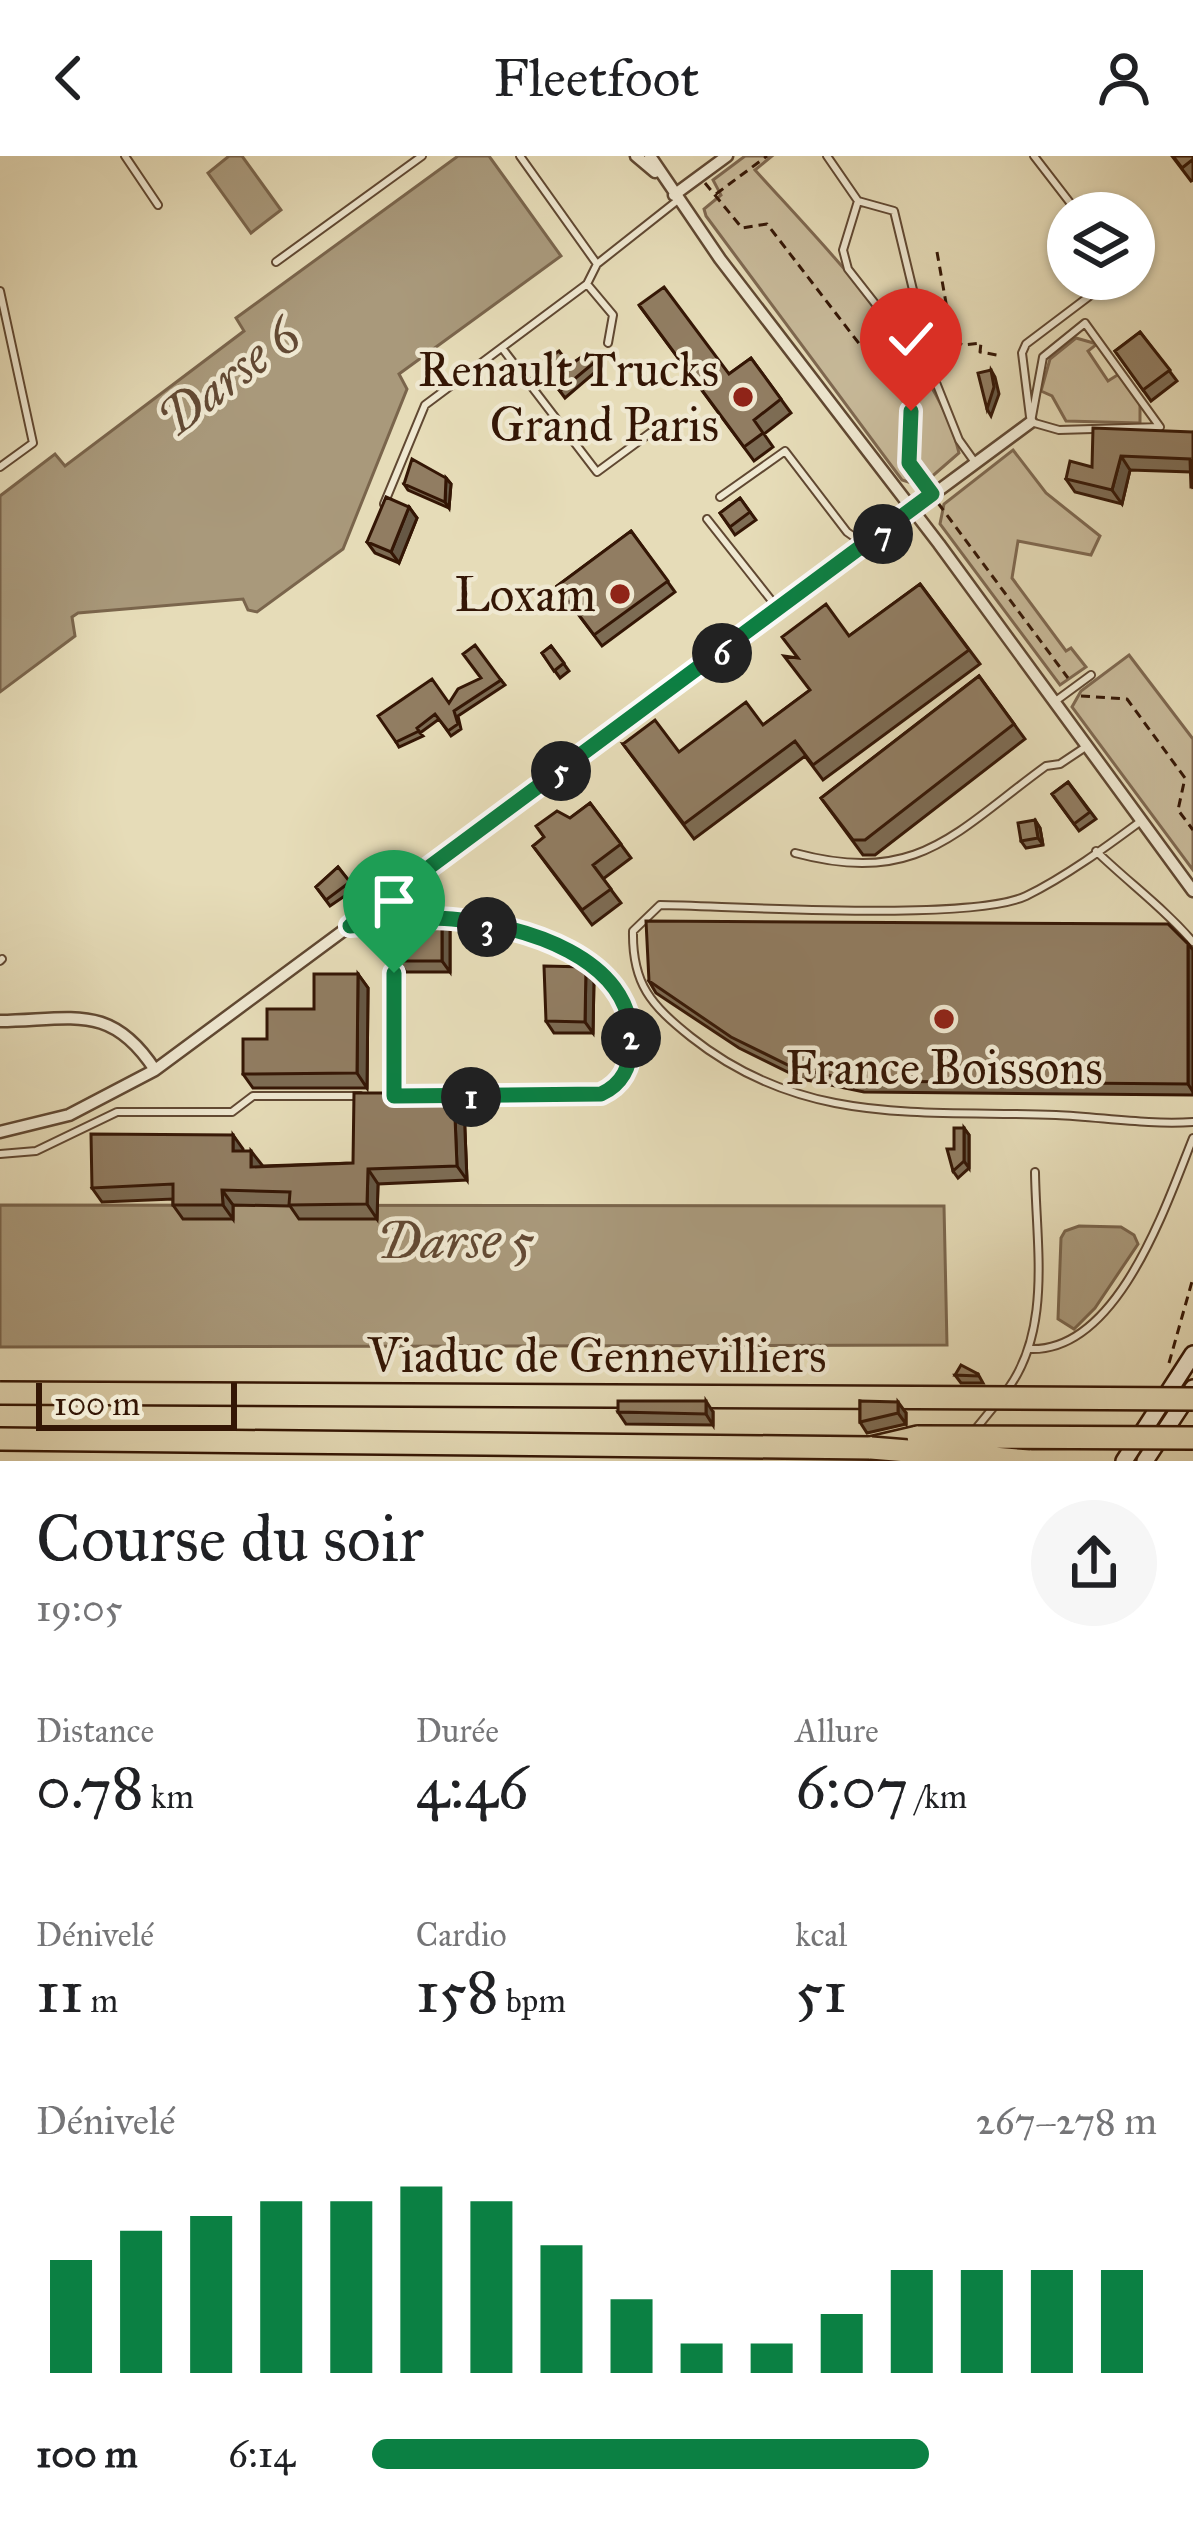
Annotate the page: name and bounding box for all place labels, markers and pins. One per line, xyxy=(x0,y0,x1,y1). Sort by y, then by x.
pin xyxy=(860,288,962,411)
place label: Renault Trucks Grand Paris xyxy=(418,340,719,454)
marker: Renault Trucks Grand Paris xyxy=(730,384,756,410)
pin: 7 xyxy=(853,504,913,564)
place label: Loxam xyxy=(454,565,596,624)
marker: Loxam xyxy=(607,581,633,607)
pin: 6 xyxy=(692,623,752,683)
pin: 5 xyxy=(531,741,591,801)
pin xyxy=(343,850,445,973)
pin: 3 xyxy=(457,897,517,957)
marker: France Boissons xyxy=(931,1006,957,1032)
pin: 2 xyxy=(601,1008,661,1068)
place label: France Boissons xyxy=(785,1038,1103,1097)
pin: 1 xyxy=(441,1067,501,1127)

